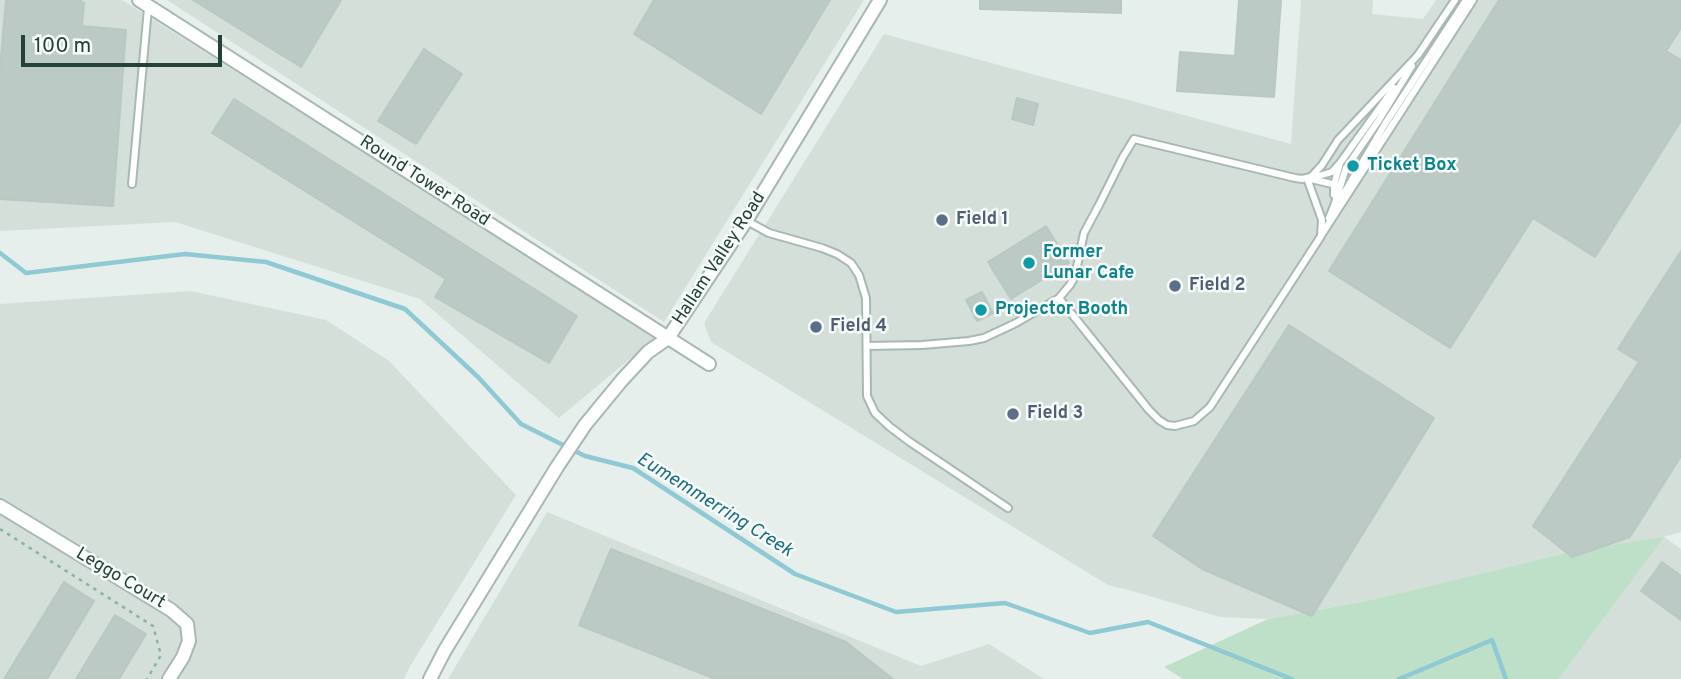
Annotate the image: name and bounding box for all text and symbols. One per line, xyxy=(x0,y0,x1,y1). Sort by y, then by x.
scale bar xyxy=(24,21,226,65)
text: 100 m xyxy=(34,33,91,60)
street label: Round Tower Road xyxy=(355,132,493,232)
place label: Ticket Box xyxy=(1367,155,1457,177)
marker: Ticket Box xyxy=(1345,158,1361,174)
street label: Hallam Valley Road xyxy=(669,188,771,330)
place label: Field 1 xyxy=(956,209,1009,231)
marker: Field 1 xyxy=(934,212,950,228)
place label: Former Lunar Cafe xyxy=(1043,242,1134,284)
marker: Former Lunar Cafe xyxy=(1021,255,1037,271)
place label: Field 2 xyxy=(1189,275,1246,297)
marker: Field 2 xyxy=(1167,278,1183,294)
place label: Projector Booth xyxy=(995,299,1128,321)
marker: Projector Booth xyxy=(973,302,989,318)
place label: Field 4 xyxy=(830,316,887,338)
marker: Field 4 xyxy=(808,319,824,335)
place label: Field 3 xyxy=(1027,403,1083,425)
marker: Field 3 xyxy=(1005,406,1021,422)
water label: Eumemmerring Creek xyxy=(632,449,796,563)
street label: Leggo Court xyxy=(71,544,169,614)

